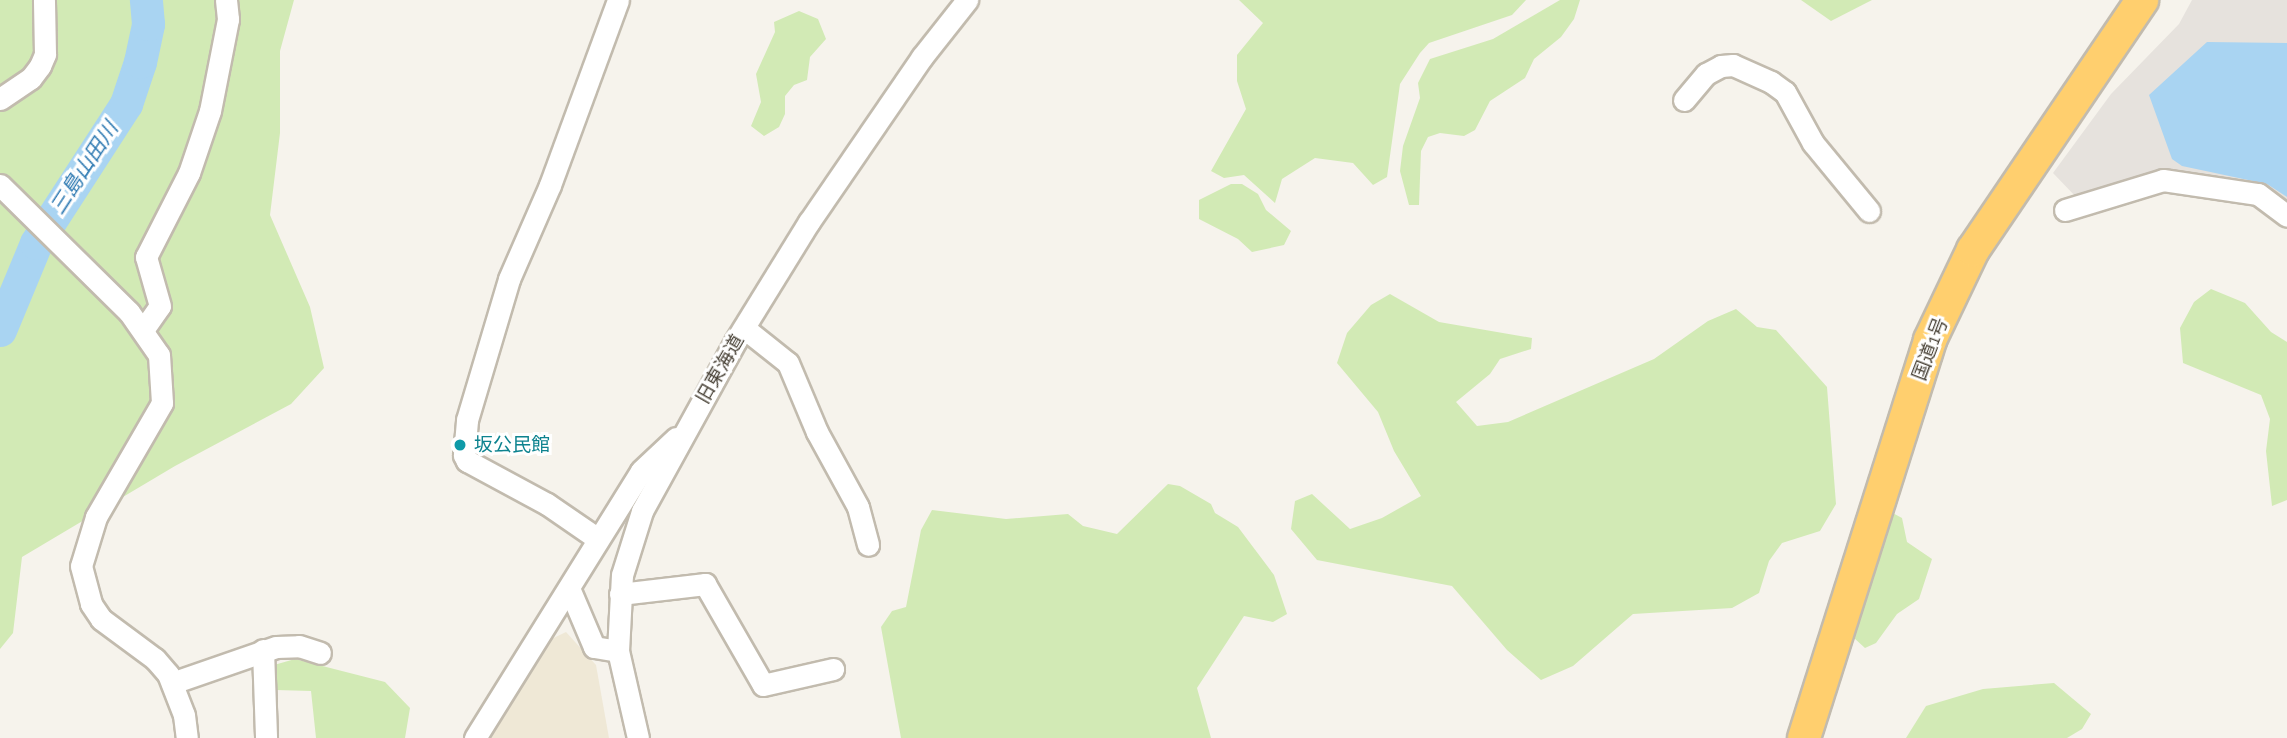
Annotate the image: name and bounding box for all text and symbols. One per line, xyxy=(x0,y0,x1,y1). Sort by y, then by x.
water label: 三島山田川 xyxy=(45,117,123,219)
street label: 国道1号 xyxy=(1908,315,1952,383)
street label: 旧東海道 xyxy=(691,330,749,408)
place label: 坂公民館 xyxy=(474,434,550,456)
marker: 坂公民館 xyxy=(452,437,468,453)

